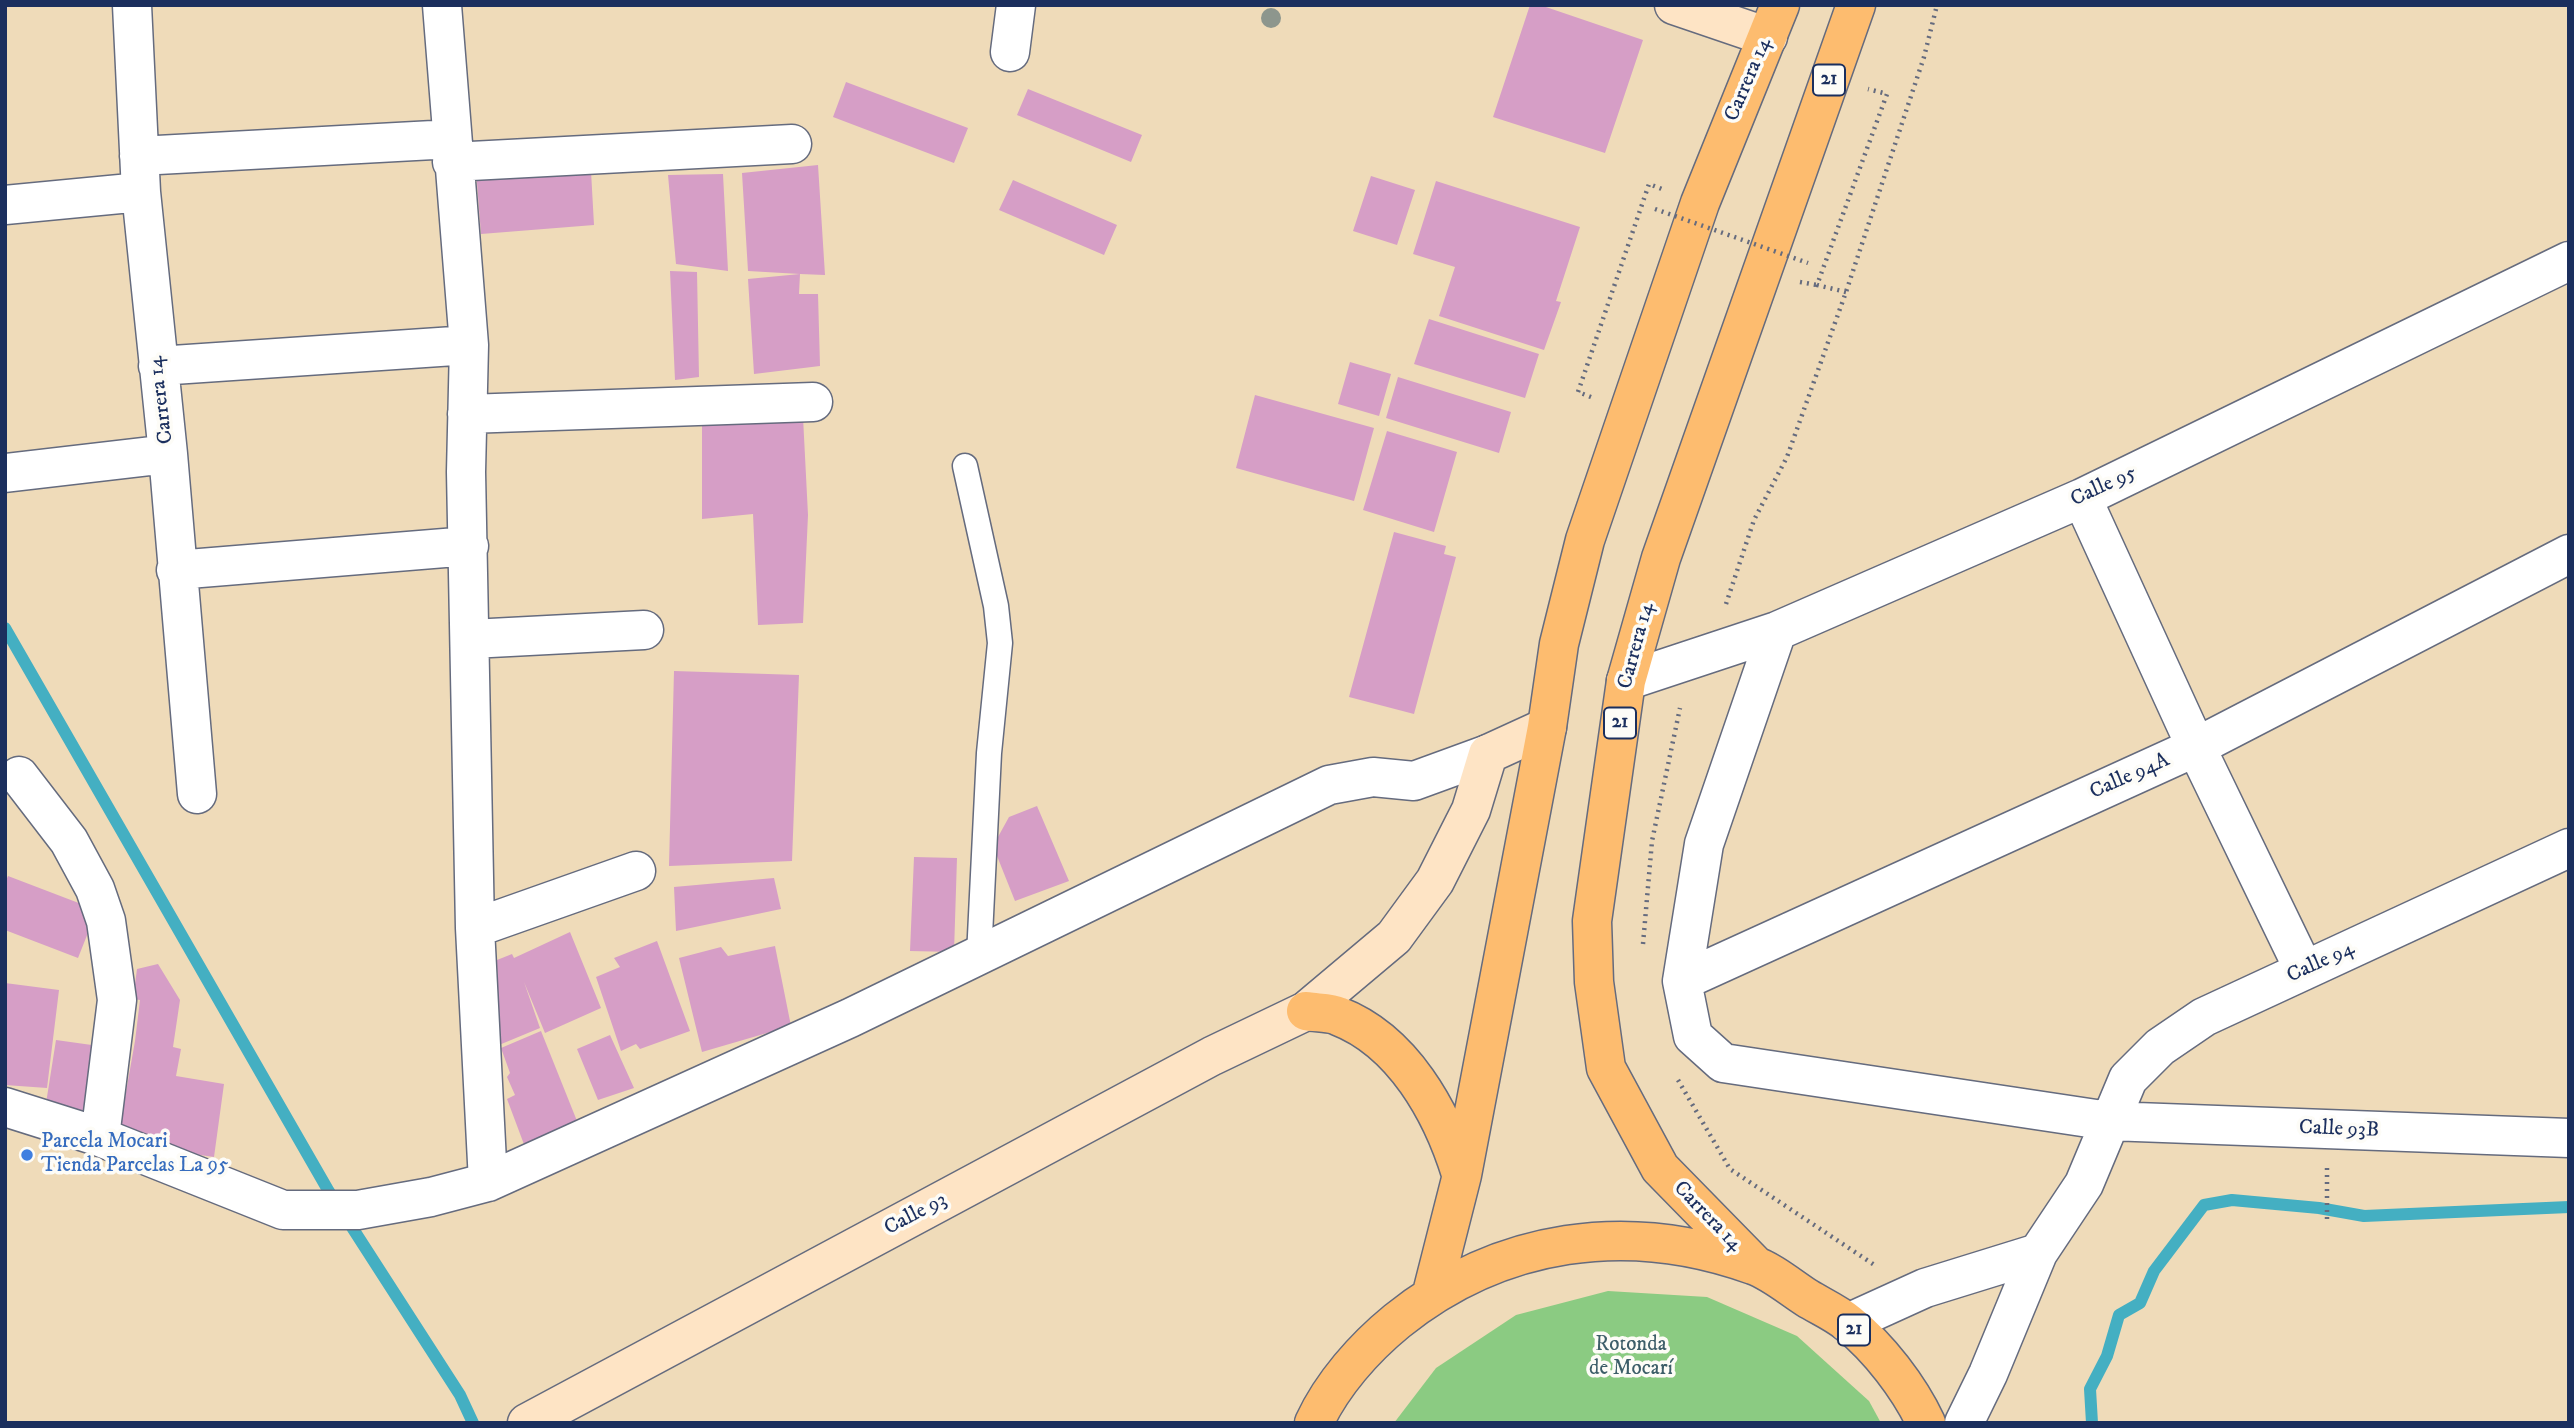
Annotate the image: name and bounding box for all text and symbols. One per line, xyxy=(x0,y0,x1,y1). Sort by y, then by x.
street label: Carrera 14 xyxy=(1720,34,1778,126)
road number: 21 xyxy=(1813,64,1845,96)
street label: Carrera 14 xyxy=(144,355,180,445)
street label: Calle 95 xyxy=(2067,461,2141,513)
street label: Carrera 14 xyxy=(1613,600,1661,692)
road number: 21 xyxy=(1604,708,1636,738)
street label: Calle 94A xyxy=(2086,748,2174,806)
street label: Calle 94 xyxy=(2283,937,2359,989)
street label: Calle 93B xyxy=(2298,1116,2380,1144)
place label: Parcela Mocari Tienda Parcelas La 95 xyxy=(41,1130,229,1180)
marker: Parcela Mocari Tienda Parcelas La 95 xyxy=(19,1147,35,1163)
street label: Carrera 14 xyxy=(1667,1177,1747,1257)
street label: Calle 93 xyxy=(881,1188,951,1242)
road number: 21 xyxy=(1838,1314,1870,1346)
park label: Rotonda de Mocarí xyxy=(1589,1333,1673,1383)

